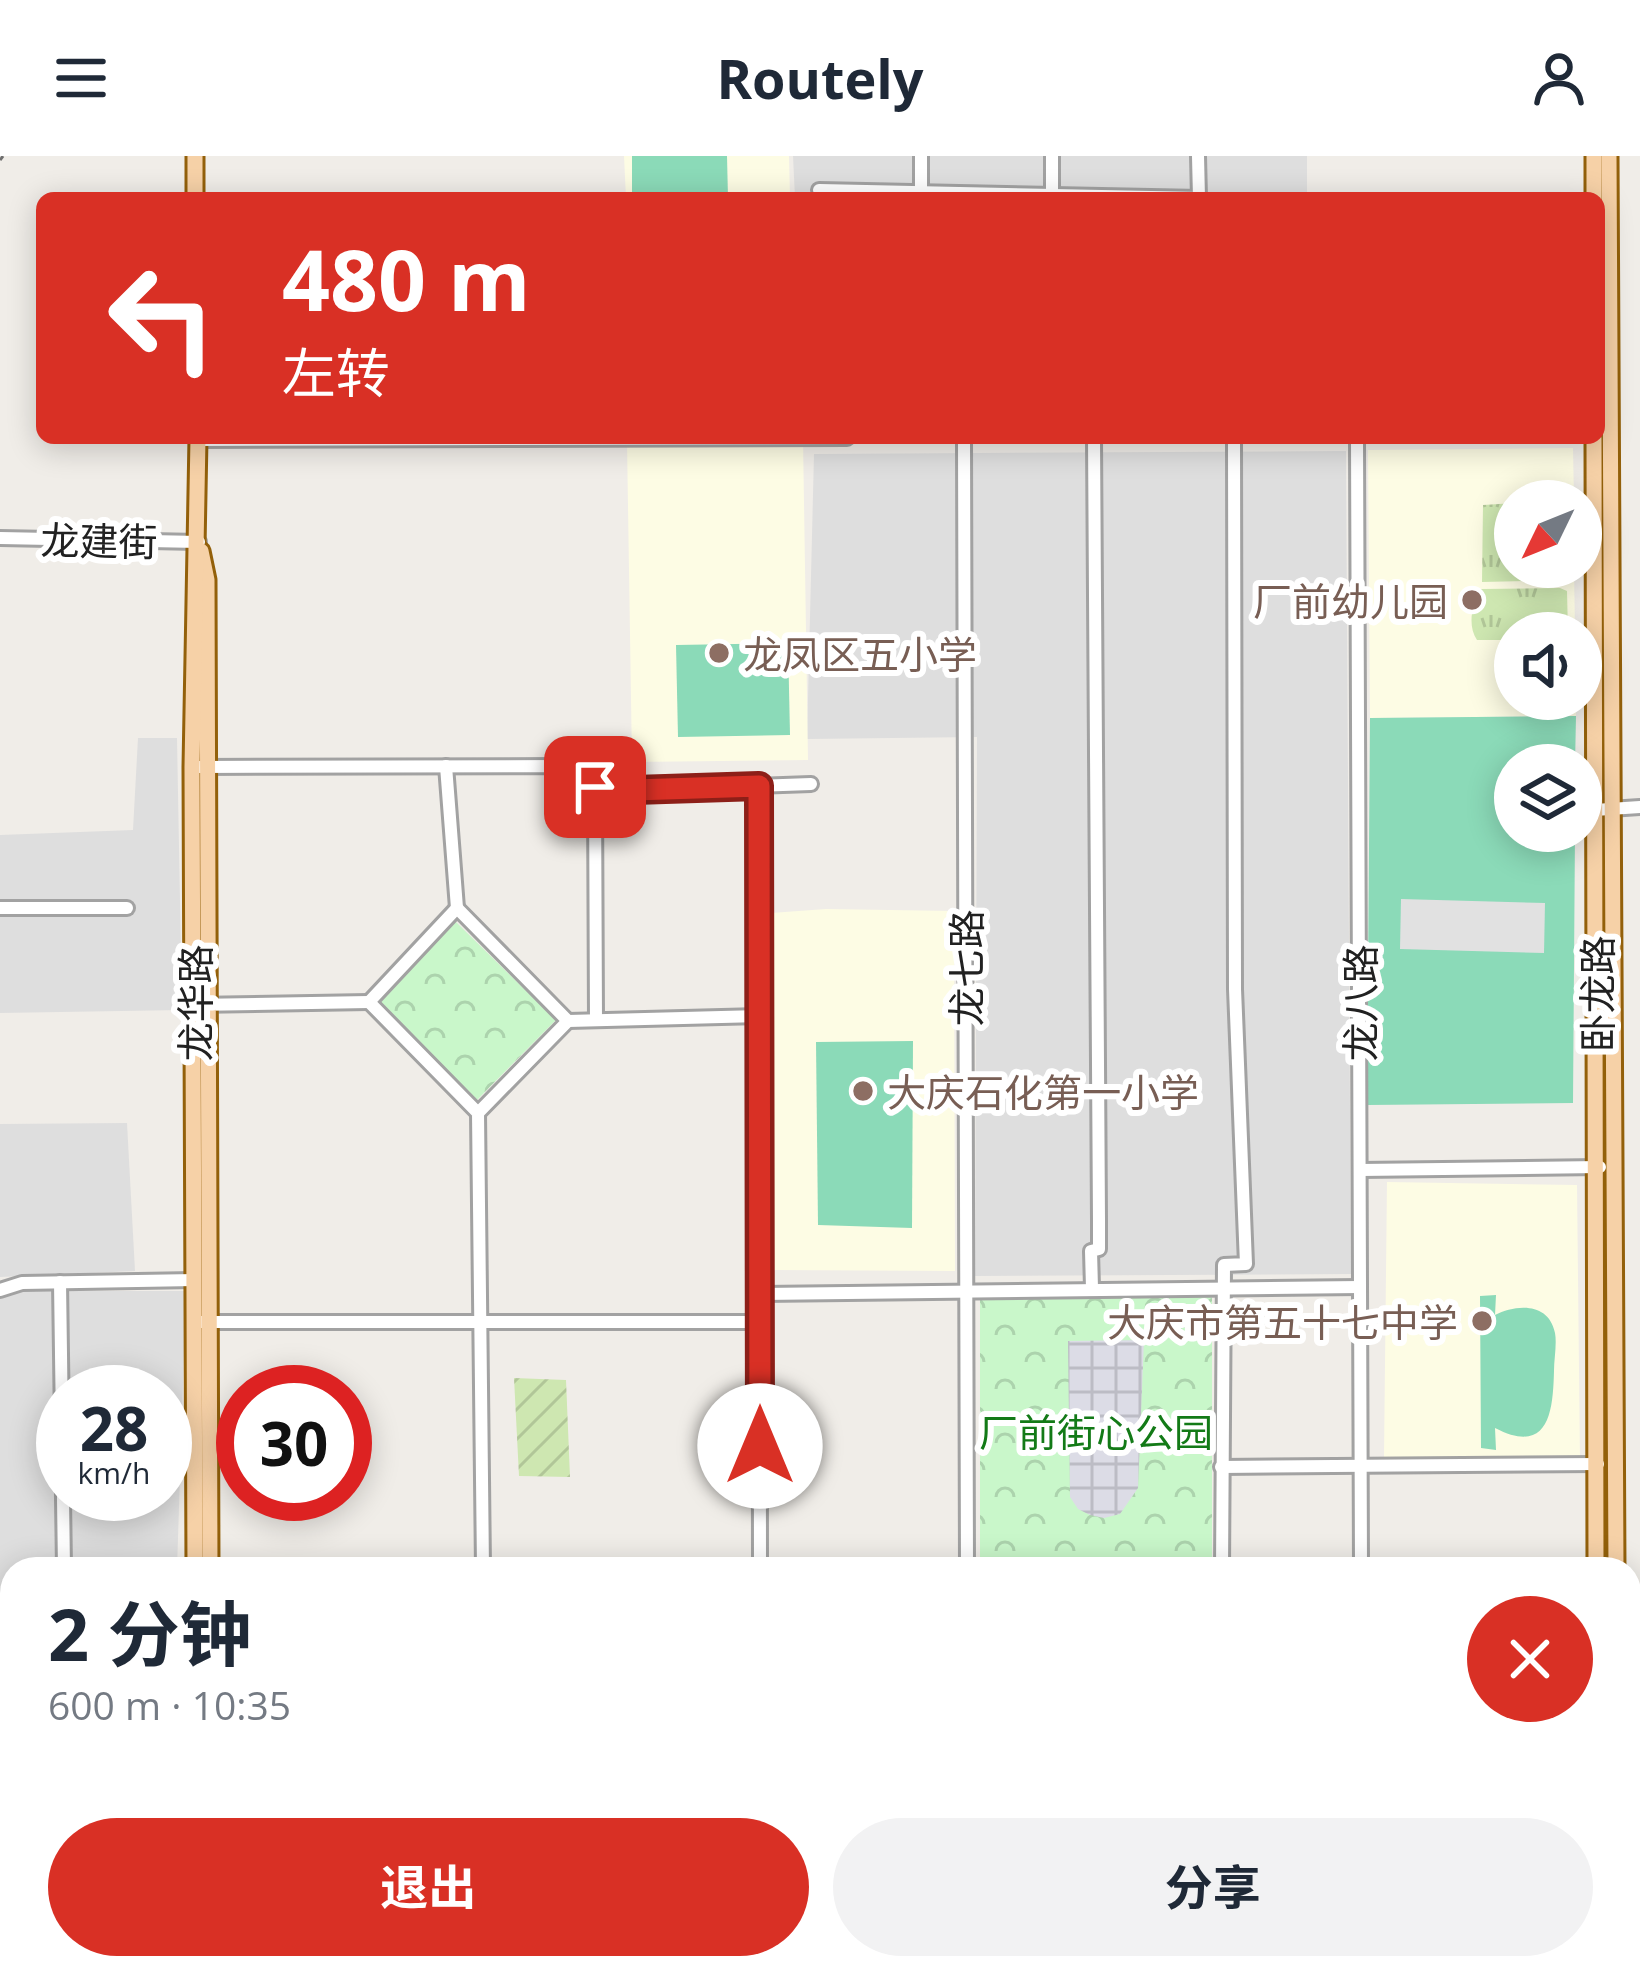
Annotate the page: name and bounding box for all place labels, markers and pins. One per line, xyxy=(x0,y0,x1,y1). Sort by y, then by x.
place label: 厂前幼儿园 xyxy=(1253,574,1448,627)
marker: 厂前幼儿园 xyxy=(1459,587,1485,613)
place label: 龙凤区五小学 xyxy=(743,627,977,680)
marker: 龙凤区五小学 xyxy=(706,640,732,666)
pin xyxy=(544,736,646,838)
place label: 大庆石化第一小学 xyxy=(887,1065,1199,1118)
marker: 大庆石化第一小学 xyxy=(850,1078,876,1104)
place label: 大庆市第五十七中学 xyxy=(1107,1295,1458,1348)
marker: 大庆市第五十七中学 xyxy=(1469,1308,1495,1334)

